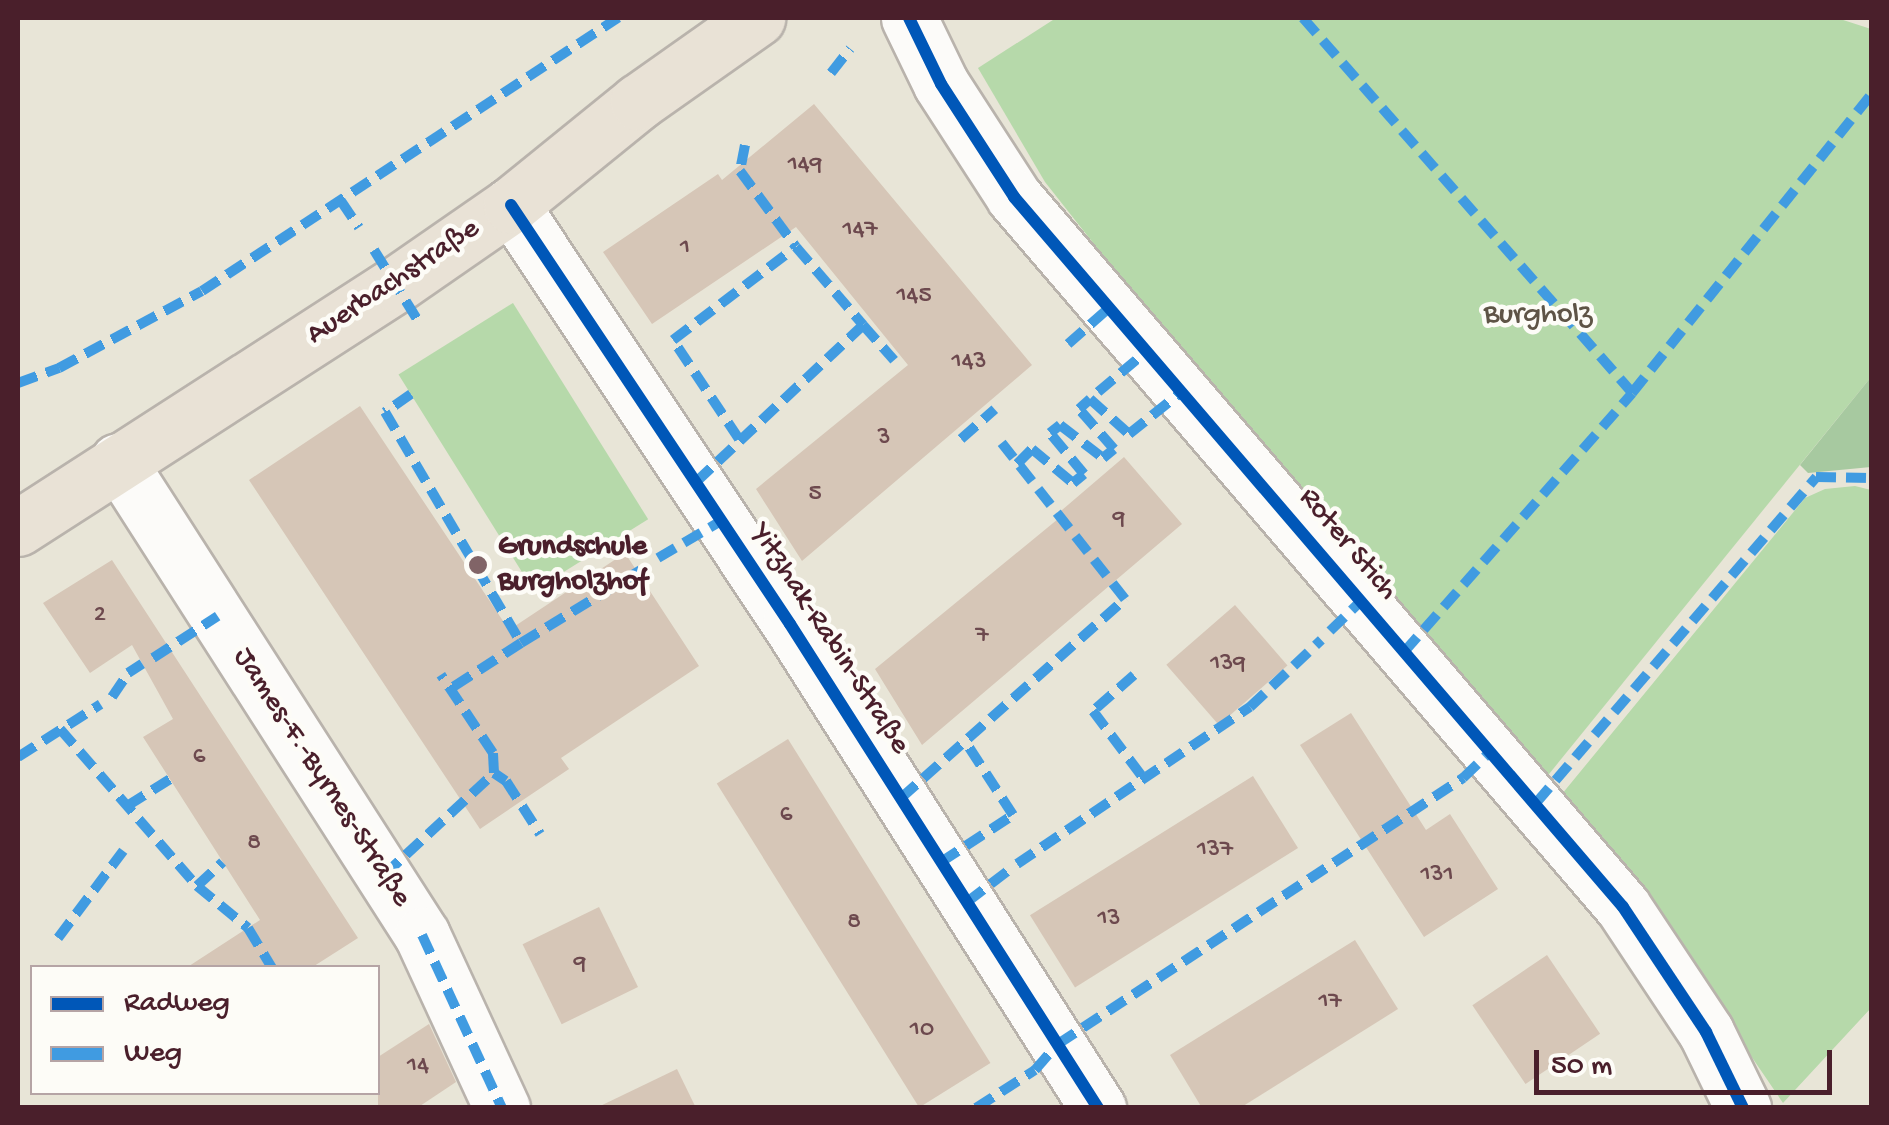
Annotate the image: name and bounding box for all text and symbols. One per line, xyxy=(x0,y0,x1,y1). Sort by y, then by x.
house number: 149 xyxy=(788,151,822,181)
street label: Auerbachstraße xyxy=(301,212,487,354)
house number: 147 xyxy=(843,216,877,246)
house number: 1 xyxy=(680,234,690,264)
house number: 145 xyxy=(896,282,932,312)
park label: Burgholz xyxy=(1484,298,1592,334)
house number: 143 xyxy=(952,348,986,378)
house number: 3 xyxy=(878,424,890,454)
house number: 5 xyxy=(808,480,822,510)
street label: Roter Stich xyxy=(1290,481,1404,609)
house number: 9 xyxy=(1113,505,1125,535)
street label: Yitzhak-Rabin-Straße xyxy=(741,518,917,762)
place label: Grundschule Burgholzhof xyxy=(498,530,647,600)
marker: Grundschule Burgholzhof xyxy=(467,554,489,576)
house number: 2 xyxy=(94,601,106,631)
house number: 7 xyxy=(975,622,989,652)
street label: James-F.-Byrnes-Straße xyxy=(224,642,418,914)
house number: 139 xyxy=(1210,650,1246,680)
house number: 6 xyxy=(193,743,205,773)
house number: 6 xyxy=(780,801,792,831)
house number: 8 xyxy=(247,829,261,859)
house number: 137 xyxy=(1197,836,1233,866)
house number: 131 xyxy=(1420,861,1454,891)
house number: 13 xyxy=(1097,905,1121,935)
house number: 8 xyxy=(847,908,861,938)
house number: 9 xyxy=(574,950,586,980)
legend xyxy=(30,965,380,1095)
text: Radweg xyxy=(124,987,230,1022)
house number: 17 xyxy=(1318,988,1342,1018)
house number: 10 xyxy=(910,1016,934,1046)
scale bar xyxy=(1539,1030,1836,1092)
text: Weg xyxy=(124,1037,182,1072)
text: 50 m xyxy=(1551,1050,1612,1085)
house number: 14 xyxy=(407,1052,429,1082)

